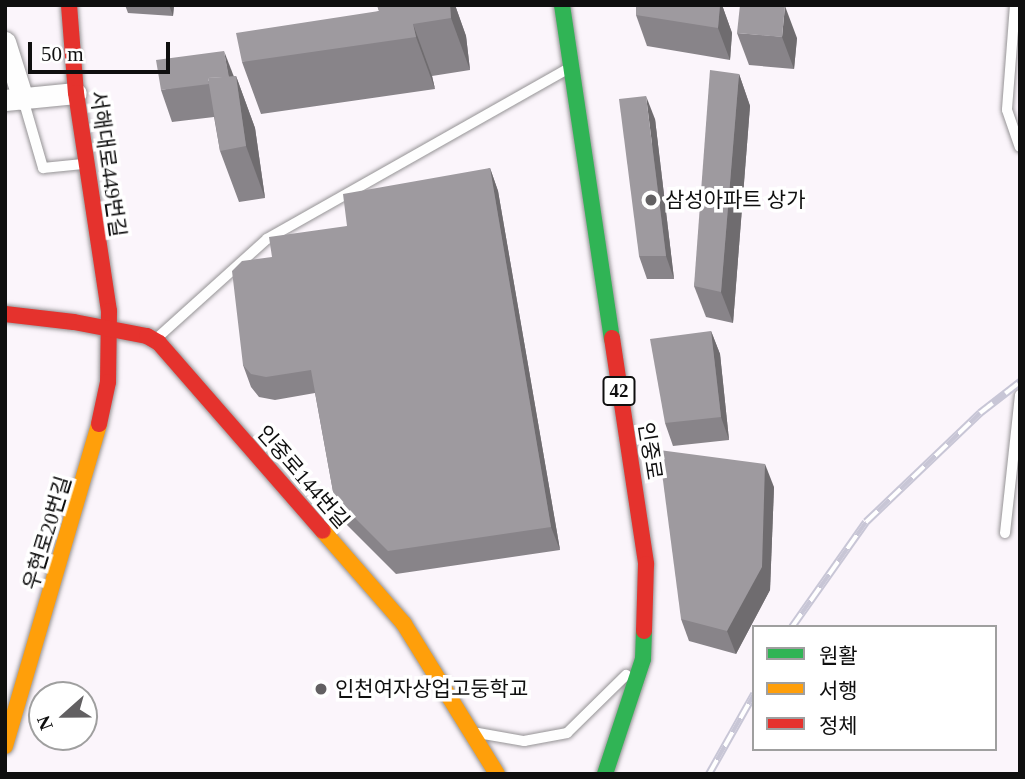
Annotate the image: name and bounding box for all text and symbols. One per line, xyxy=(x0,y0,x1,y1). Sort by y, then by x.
scale bar xyxy=(32,28,173,72)
text: 50 m xyxy=(41,42,84,66)
street label: 서해대로449번길 xyxy=(85,89,131,239)
place label: 삼성아파트 상가 xyxy=(665,187,805,213)
marker: 삼성아파트 상가 xyxy=(643,192,659,208)
road number: 42 xyxy=(602,376,636,406)
street label: 인중로144번길 xyxy=(251,420,355,534)
street label: 인중로 xyxy=(633,420,667,482)
street label: 우현로20번길 xyxy=(18,473,76,593)
legend xyxy=(752,625,997,751)
text: 원활 xyxy=(819,644,858,668)
place label: 인천여자상업고둥학교 xyxy=(335,676,528,702)
text: 서행 xyxy=(819,679,858,703)
north arrow xyxy=(28,681,98,751)
marker: 인천여자상업고둥학교 xyxy=(313,681,329,697)
text: N xyxy=(33,713,57,733)
text: 정체 xyxy=(819,714,858,738)

